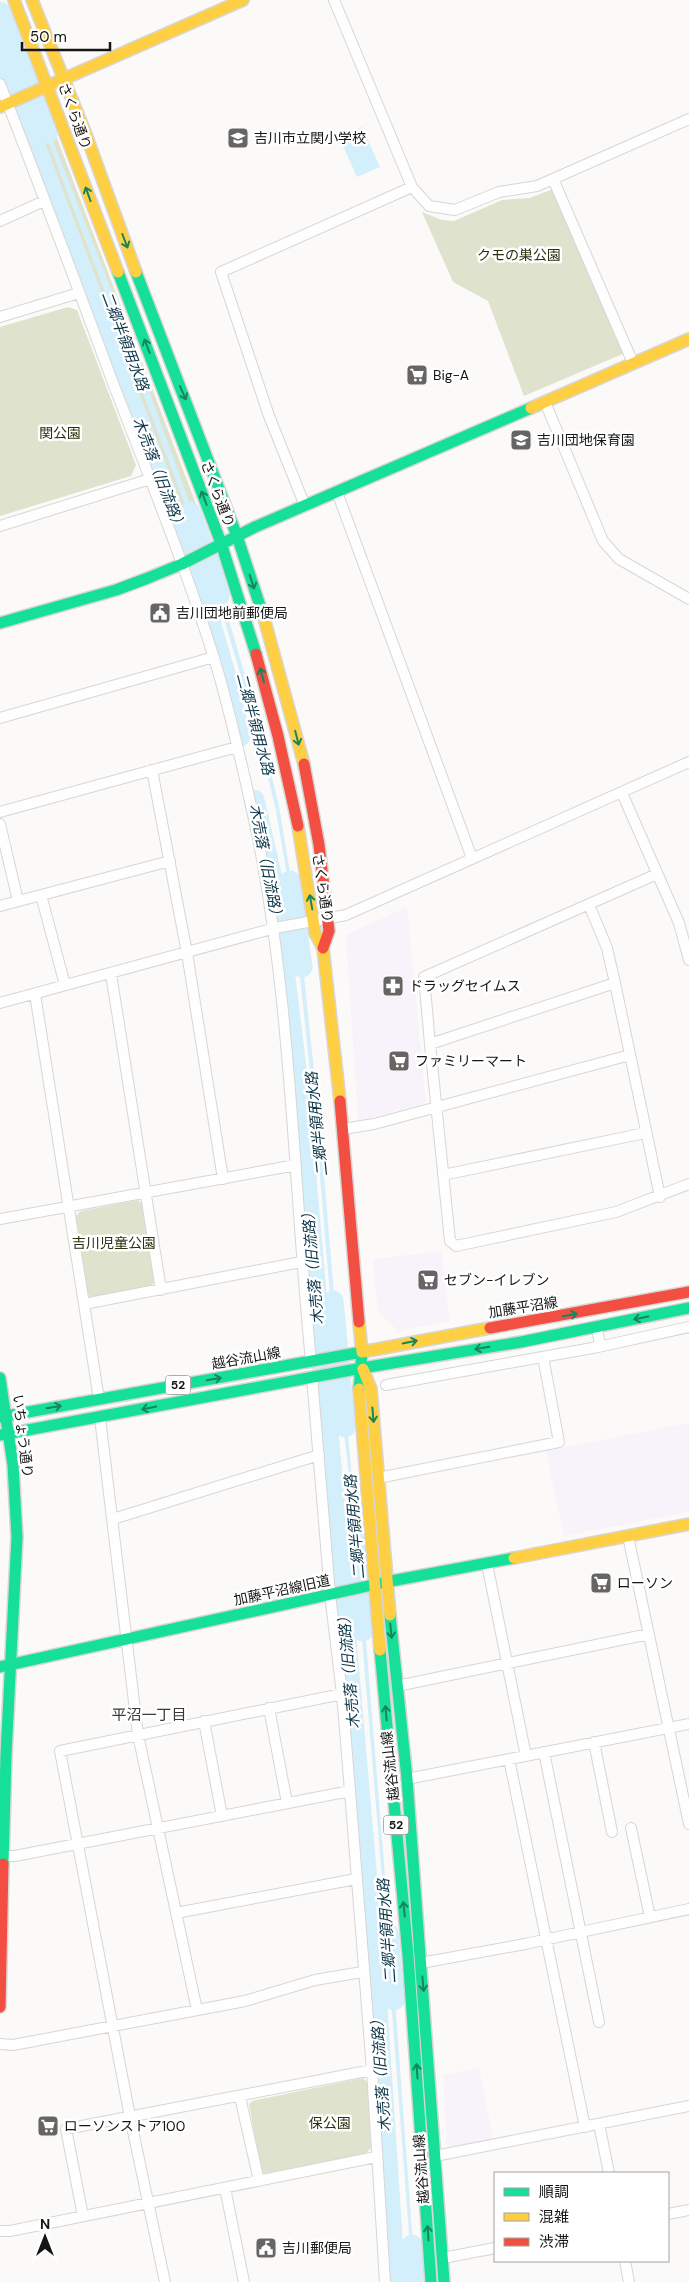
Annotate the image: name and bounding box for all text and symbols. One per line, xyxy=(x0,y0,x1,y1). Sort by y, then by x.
scale bar xyxy=(22,20,110,52)
text: 50 m xyxy=(30,27,67,47)
street label: さくら通り xyxy=(55,80,95,152)
school or university icon: 吉川市立関小学校 xyxy=(226,126,250,150)
place label: 吉川市立関小学校 xyxy=(254,129,366,147)
one-way arrow xyxy=(83,187,92,202)
one-way arrow xyxy=(121,233,130,249)
park label: クモの巣公園 xyxy=(477,246,561,264)
water label: 二郷半領用水路 xyxy=(97,288,154,395)
one-way arrow xyxy=(142,338,151,354)
supermarket icon: Big-A xyxy=(405,363,429,387)
place label: Big-A xyxy=(433,366,469,384)
one-way arrow xyxy=(179,385,189,400)
water label: 木売落（旧流路） xyxy=(128,414,190,534)
park label: 関公園 xyxy=(39,424,81,442)
school or university icon: 吉川団地保育園 xyxy=(509,428,533,452)
place label: 吉川団地保育園 xyxy=(537,431,635,449)
street label: さくら通り xyxy=(197,458,239,530)
one-way arrow xyxy=(199,491,208,506)
one-way arrow xyxy=(248,574,258,590)
public building icon: 吉川団地前郵便局 xyxy=(148,601,172,625)
place label: 吉川団地前郵便局 xyxy=(176,604,288,622)
one-way arrow xyxy=(257,667,266,683)
water label: 二郷半領用水路 xyxy=(232,671,279,779)
one-way arrow xyxy=(293,730,303,746)
water label: 木売落（旧流路） xyxy=(245,802,287,924)
street label: さくら通り xyxy=(309,852,337,924)
one-way arrow xyxy=(305,894,315,910)
pharmacy icon: ドラッグセイムス xyxy=(381,974,405,998)
place label: ドラッグセイムス xyxy=(409,977,521,995)
supermarket icon: ファミリーマート xyxy=(387,1049,411,1073)
place label: ファミリーマート xyxy=(415,1052,527,1070)
water label: 二郷半領用水路 xyxy=(301,1069,332,1177)
water label: 木売落（旧流路） xyxy=(298,1204,328,1326)
park label: 吉川児童公園 xyxy=(72,1234,156,1252)
supermarket icon: セブン-イレブン xyxy=(416,1268,440,1292)
place label: セブン-イレブン xyxy=(444,1271,550,1289)
street label: 加藤平沼線 xyxy=(487,1293,559,1321)
one-way arrow xyxy=(562,1309,578,1319)
one-way arrow xyxy=(634,1313,650,1323)
one-way arrow xyxy=(401,1336,417,1346)
street label: 越谷流山線 xyxy=(210,1343,282,1373)
one-way arrow xyxy=(474,1343,490,1353)
one-way arrow xyxy=(206,1373,222,1383)
road number: 52 xyxy=(166,1376,190,1394)
street label: いちょう通り xyxy=(9,1393,37,1479)
one-way arrow xyxy=(46,1402,62,1412)
one-way arrow xyxy=(142,1404,158,1414)
one-way arrow xyxy=(368,1407,378,1423)
water label: 二郷半領用水路 xyxy=(340,1472,370,1580)
street label: 加藤平沼線旧道 xyxy=(232,1571,332,1609)
supermarket icon: ローソン xyxy=(589,1571,613,1595)
place label: ローソン xyxy=(617,1574,673,1592)
water label: 木売落（旧流路） xyxy=(334,1608,364,1730)
one-way arrow xyxy=(386,1623,396,1639)
district label: 平沼一丁目 xyxy=(111,1705,187,1725)
one-way arrow xyxy=(381,1705,390,1721)
street label: 越谷流山線 xyxy=(377,1730,403,1802)
road number: 52 xyxy=(384,1816,408,1834)
water label: 二郷半領用水路 xyxy=(373,1876,401,1984)
one-way arrow xyxy=(399,1902,409,1918)
one-way arrow xyxy=(418,1976,427,1992)
water label: 木売落（旧流路） xyxy=(367,2011,395,2133)
one-way arrow xyxy=(412,2064,421,2080)
supermarket icon: ローソンストア100 xyxy=(36,2114,60,2138)
park label: 保公園 xyxy=(309,2114,351,2132)
place label: ローソンストア100 xyxy=(64,2117,185,2135)
street label: 越谷流山線 xyxy=(410,2133,432,2205)
legend xyxy=(494,2172,669,2262)
text: 順調 xyxy=(539,2182,569,2202)
text: 混雑 xyxy=(539,2207,569,2227)
north arrow xyxy=(20,2212,70,2262)
text: N xyxy=(40,2215,50,2233)
one-way arrow xyxy=(423,2226,432,2242)
text: 渋滞 xyxy=(539,2232,569,2252)
public building icon: 吉川郵便局 xyxy=(254,2236,278,2260)
place label: 吉川郵便局 xyxy=(282,2239,352,2257)

